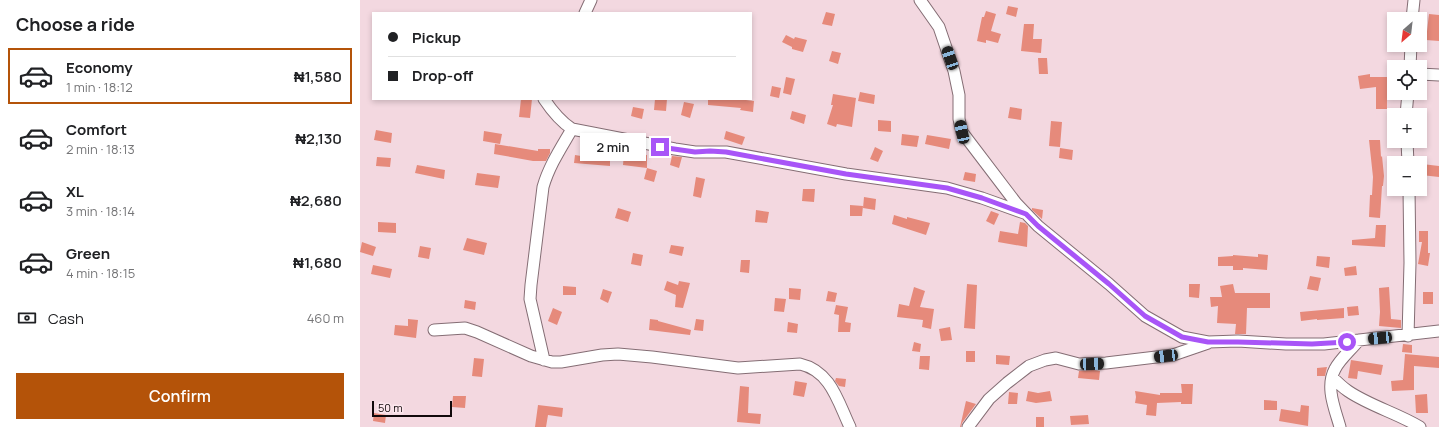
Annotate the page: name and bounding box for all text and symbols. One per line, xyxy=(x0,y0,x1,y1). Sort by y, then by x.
text: Choose a ride xyxy=(16,12,135,36)
north arrow xyxy=(1387,12,1427,52)
map controls xyxy=(1387,12,1427,196)
text: Pickup xyxy=(412,27,461,48)
car xyxy=(940,45,960,71)
text: Economy xyxy=(66,57,133,78)
icon: car xyxy=(18,58,54,94)
button: locate xyxy=(1387,60,1427,100)
text: Drop-off xyxy=(412,65,473,86)
text: ₦1,580 xyxy=(294,66,342,87)
text: 1 min · 18:12 xyxy=(66,78,133,96)
button: + xyxy=(1387,108,1427,148)
text: Comfort xyxy=(66,119,127,140)
car xyxy=(954,119,970,145)
icon: car xyxy=(18,120,54,156)
text: ₦2,130 xyxy=(295,128,342,149)
callout: 2 min xyxy=(580,133,646,161)
text: 2 min xyxy=(596,138,630,156)
route end xyxy=(651,138,669,156)
text: 2 min · 18:13 xyxy=(66,140,135,158)
button: − xyxy=(1387,156,1427,196)
text: XL xyxy=(66,181,84,202)
icon: car xyxy=(18,182,54,218)
text: ₦2,680 xyxy=(290,190,342,211)
text: 3 min · 18:14 xyxy=(66,202,135,220)
text: Green xyxy=(66,243,110,264)
icon: car xyxy=(18,244,54,280)
text: ₦1,680 xyxy=(293,252,342,273)
text: 4 min · 18:15 xyxy=(66,264,135,282)
icon: cash xyxy=(16,307,38,329)
text: Cash xyxy=(48,308,84,329)
text: 460 m xyxy=(307,309,344,327)
car xyxy=(1368,331,1392,345)
route start xyxy=(1338,333,1356,351)
car xyxy=(1153,349,1179,363)
car xyxy=(1080,358,1104,370)
button: Confirm xyxy=(16,373,344,419)
scale bar xyxy=(372,399,452,418)
text: 50 m xyxy=(378,400,403,415)

